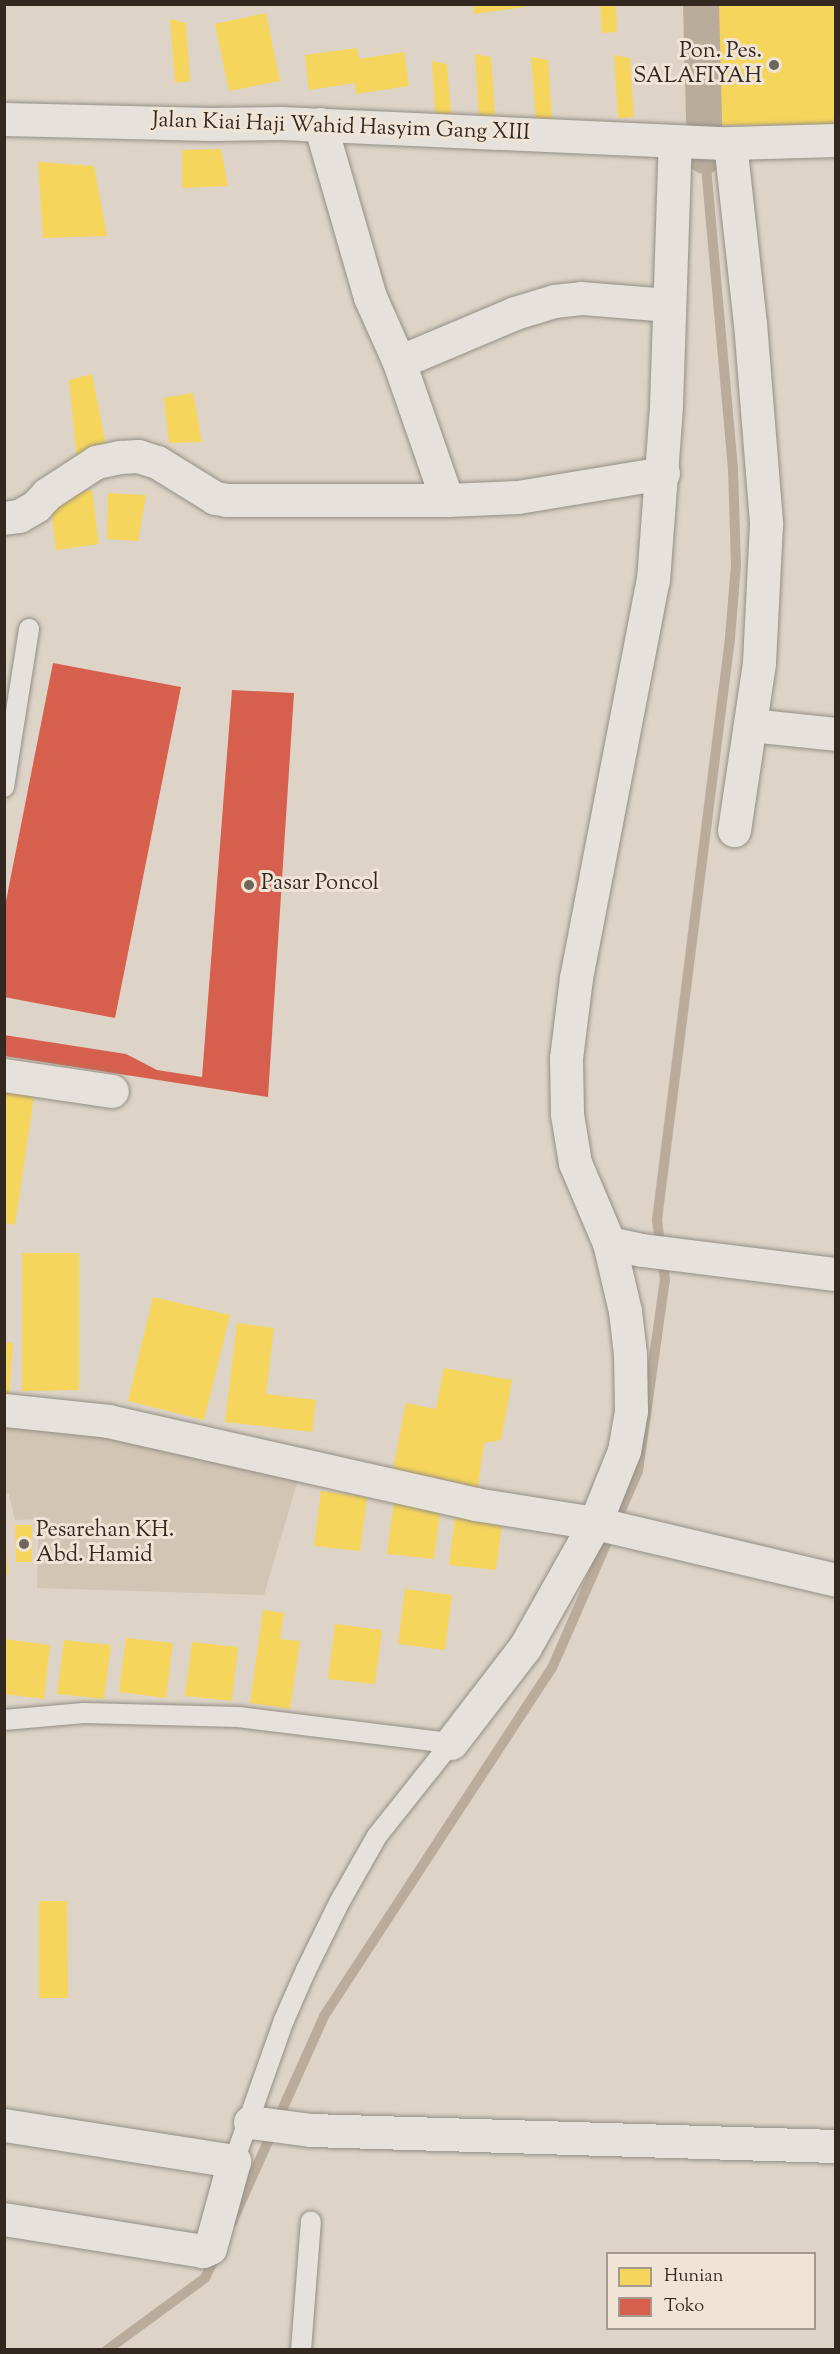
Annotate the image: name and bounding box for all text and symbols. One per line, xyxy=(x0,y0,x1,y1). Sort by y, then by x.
place label: Pon. Pes. SALAFIYAH xyxy=(633,39,762,90)
marker: Pon. Pes. SALAFIYAH xyxy=(767,58,781,72)
street label: Jalan Kiai Haji Wahid Hasyim Gang XIII xyxy=(151,108,531,148)
place label: Pasar Poncol xyxy=(261,872,379,898)
marker: Pasar Poncol xyxy=(242,878,256,892)
place label: Pesarehan KH. Abd. Hamid xyxy=(36,1518,174,1570)
marker: Pesarehan KH. Abd. Hamid xyxy=(17,1537,31,1551)
legend xyxy=(606,2252,816,2330)
text: Hunian xyxy=(664,2264,723,2290)
text: Toko xyxy=(664,2294,704,2320)

